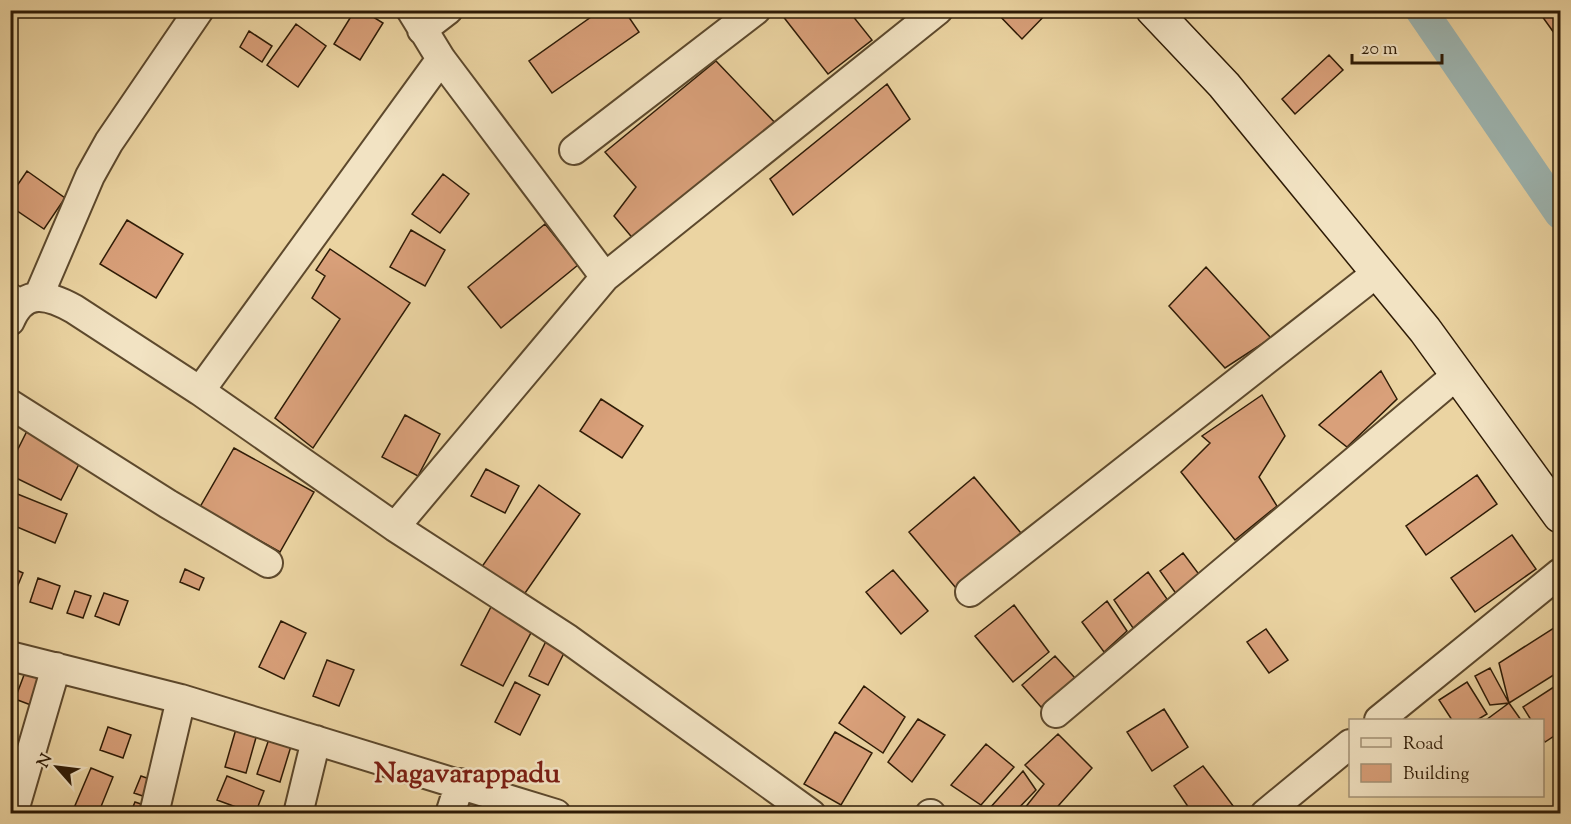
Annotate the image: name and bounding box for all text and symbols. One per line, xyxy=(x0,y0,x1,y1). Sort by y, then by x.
scale bar xyxy=(1352,27,1442,65)
text: 20 m xyxy=(1361,37,1398,63)
legend xyxy=(1349,719,1544,797)
text: Road xyxy=(1403,732,1443,758)
north arrow xyxy=(27,737,87,797)
text: N xyxy=(33,750,59,772)
district label: Nagavarappadu xyxy=(374,755,561,795)
text: Building xyxy=(1403,762,1469,788)

